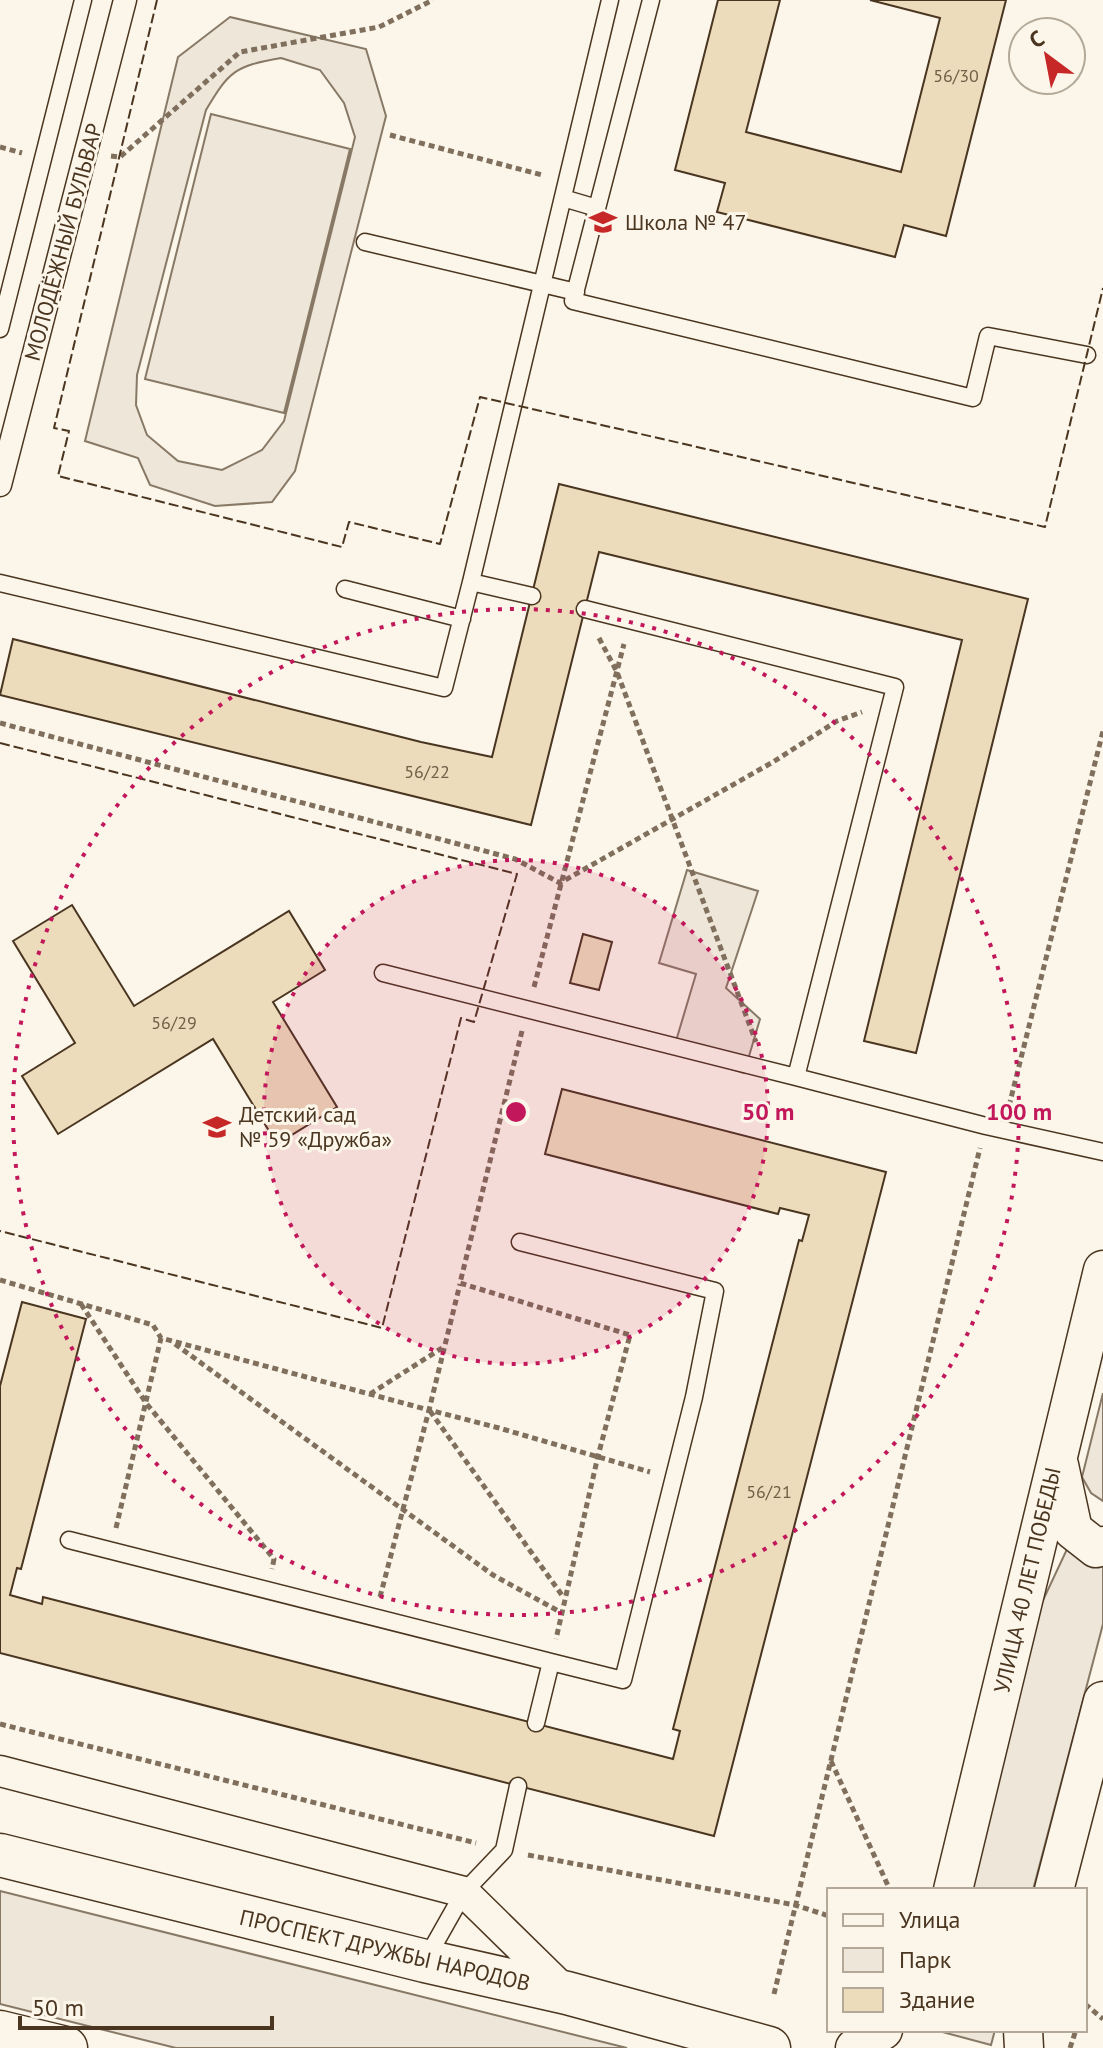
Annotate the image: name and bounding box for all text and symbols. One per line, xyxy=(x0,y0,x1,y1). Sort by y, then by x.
north arrow xyxy=(1007,16,1087,96)
text: С xyxy=(1024,24,1049,54)
house number: 56/30 xyxy=(933,64,979,87)
street label: МОЛОДЁЖНЫЙ БУЛЬВАР xyxy=(18,120,108,364)
school or university icon: Школа № 47 xyxy=(588,207,618,237)
place label: Школа № 47 xyxy=(625,208,746,236)
house number: 56/22 xyxy=(404,760,450,783)
house number: 56/29 xyxy=(151,1011,197,1034)
text: 50 m xyxy=(742,1096,794,1127)
text: 100 m xyxy=(986,1096,1052,1127)
centre of rings xyxy=(502,1098,530,1126)
place label: Детский сад № 59 «Дружба» xyxy=(239,1100,392,1153)
school or university icon: Детский сад № 59 «Дружба» xyxy=(202,1112,232,1142)
street label: УЛИЦА 40 ЛЕТ ПОБЕДЫ xyxy=(987,1465,1067,1695)
house number: 56/21 xyxy=(746,1480,792,1503)
legend xyxy=(827,1888,1087,2032)
street label: ПРОСПЕКТ ДРУЖБЫ НАРОДОВ xyxy=(237,1903,533,1997)
text: Улица xyxy=(899,1904,960,1935)
text: Парк xyxy=(899,1944,952,1975)
scale bar xyxy=(20,1980,272,2030)
text: Здание xyxy=(899,1984,975,2015)
text: 50 m xyxy=(32,1992,84,2023)

